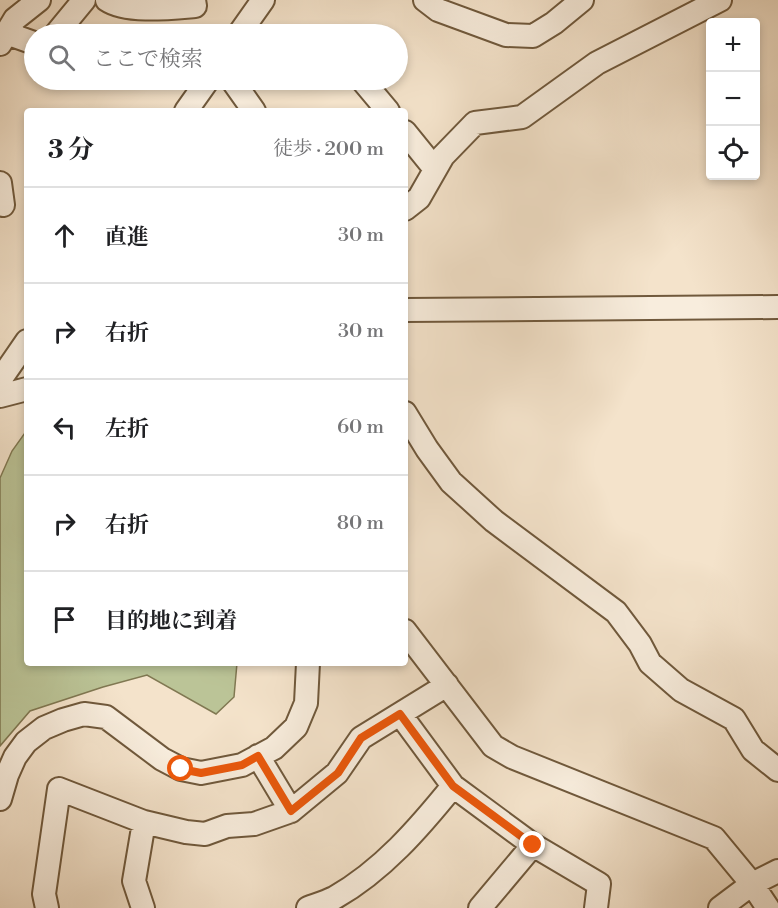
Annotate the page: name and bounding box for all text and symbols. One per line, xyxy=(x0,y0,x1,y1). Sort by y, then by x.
map controls xyxy=(706,18,760,180)
button: + xyxy=(706,18,760,72)
search box xyxy=(24,24,408,90)
icon: search xyxy=(45,41,78,74)
text: ここで検索 xyxy=(93,46,203,73)
button: − xyxy=(706,72,760,126)
button: locate xyxy=(706,126,760,180)
text: 3 分 xyxy=(48,134,94,166)
text: 徒歩 · 200 m xyxy=(273,137,384,162)
icon: ahead xyxy=(48,219,81,252)
text: 30 m xyxy=(338,223,384,248)
text: 直進 xyxy=(105,224,149,251)
icon: right xyxy=(48,315,81,348)
text: 30 m xyxy=(338,319,384,344)
text: 右折 xyxy=(105,320,149,347)
icon: left xyxy=(48,411,81,444)
text: 60 m xyxy=(337,415,384,440)
text: 左折 xyxy=(105,416,149,443)
icon: right xyxy=(48,507,81,540)
text: 80 m xyxy=(337,511,384,536)
text: 右折 xyxy=(105,512,149,539)
icon: arrive xyxy=(48,603,81,636)
text: 目的地に到着 xyxy=(105,608,237,635)
route start xyxy=(167,755,193,781)
route end xyxy=(519,831,545,857)

